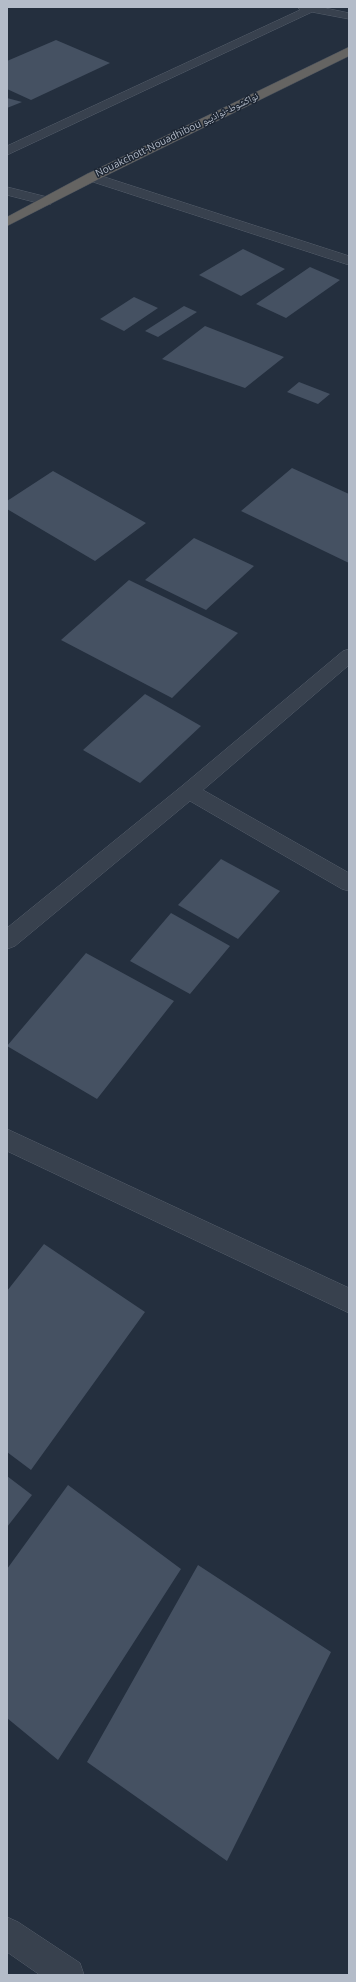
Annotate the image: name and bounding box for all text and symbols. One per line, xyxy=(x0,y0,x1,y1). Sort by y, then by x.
street label: Nouakchott-Nouadhibou نواكشوط-نواذيبو xyxy=(94,90,260,180)

